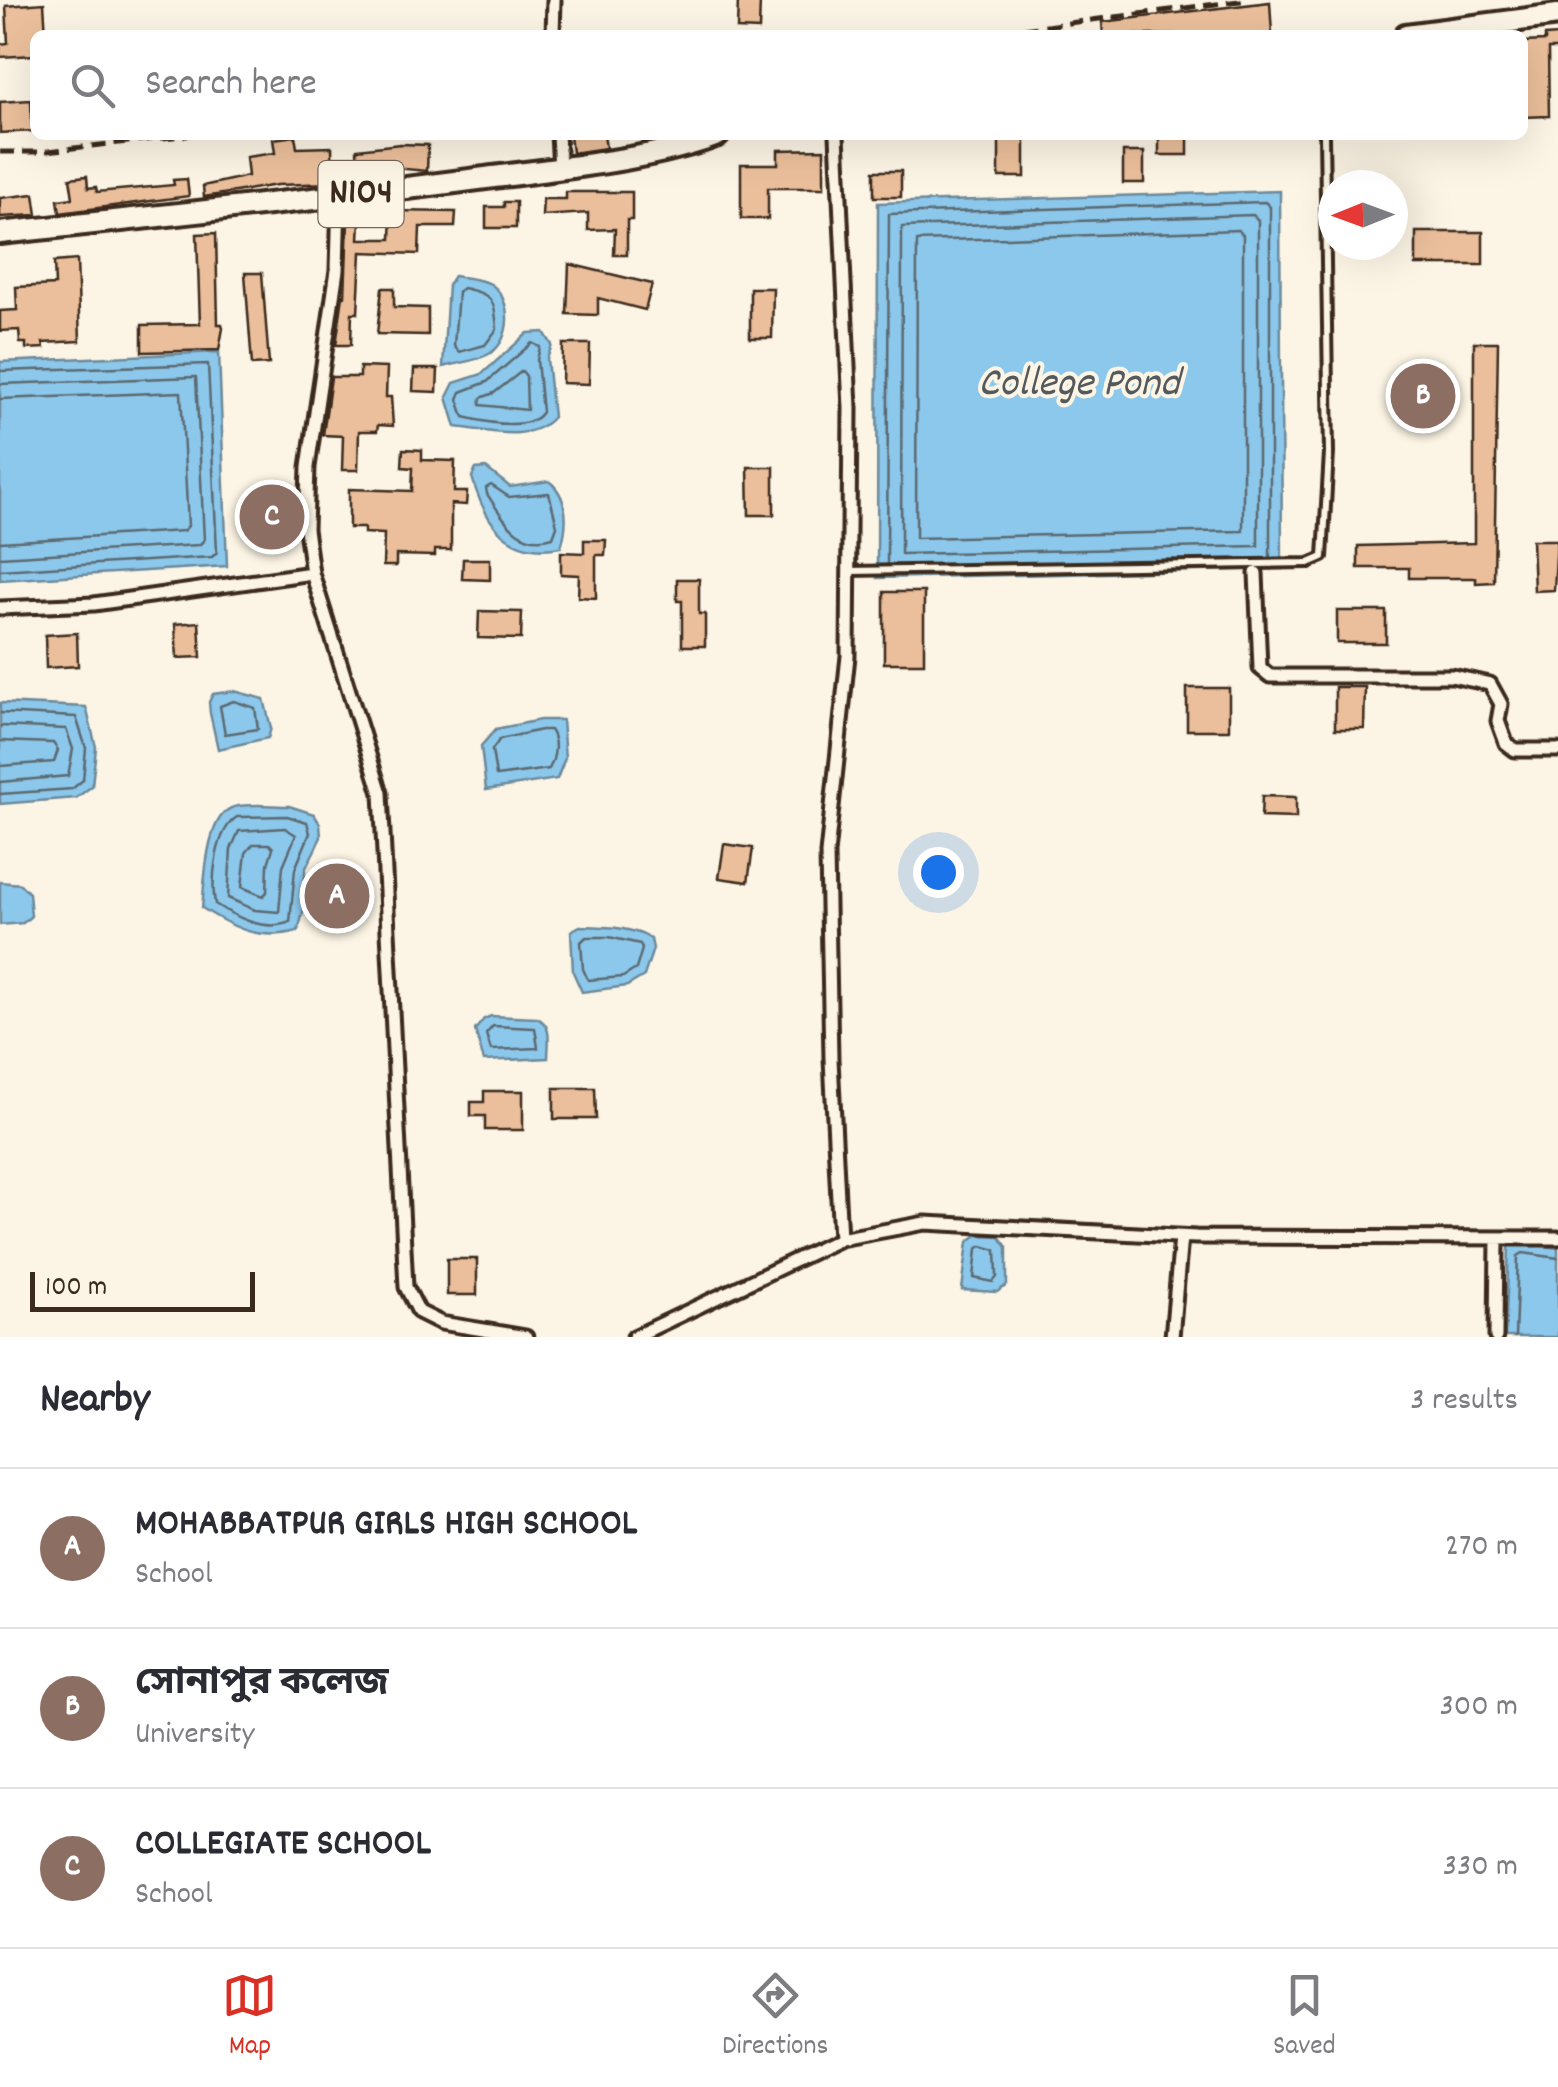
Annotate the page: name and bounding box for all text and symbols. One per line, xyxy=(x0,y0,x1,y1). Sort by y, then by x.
search box xyxy=(30,30,1528,140)
icon: search xyxy=(65,58,120,113)
text: Search here xyxy=(145,58,317,113)
road number: N104 xyxy=(318,161,404,227)
north arrow xyxy=(1318,170,1408,260)
water label: College Pond xyxy=(978,356,1185,416)
pin: B xyxy=(1390,358,1456,434)
pin: C xyxy=(240,480,304,554)
your location xyxy=(913,847,964,898)
pin: A xyxy=(304,858,370,934)
scale bar xyxy=(30,1267,255,1312)
text: 100 m xyxy=(45,1269,107,1309)
text: Nearby xyxy=(40,1372,150,1432)
text: 3 results xyxy=(1410,1379,1518,1425)
text: MOHABBATPUR GIRLS HIGH SCHOOL xyxy=(135,1498,637,1553)
text: A xyxy=(64,1525,81,1571)
text: 270 m xyxy=(1445,1525,1518,1571)
text: School xyxy=(135,1553,213,1599)
text: সোনাপুর কলেজ xyxy=(135,1658,389,1713)
text: B xyxy=(65,1685,80,1731)
text: 300 m xyxy=(1440,1685,1518,1731)
text: University xyxy=(135,1713,254,1759)
text: COLLEGIATE SCHOOL xyxy=(135,1818,431,1873)
text: C xyxy=(65,1845,80,1891)
text: 330 m xyxy=(1443,1845,1518,1891)
text: School xyxy=(135,1873,213,1919)
tab: Map xyxy=(222,1968,277,2068)
tab: Directions xyxy=(722,1968,828,2068)
tab: Saved xyxy=(1273,1968,1336,2068)

